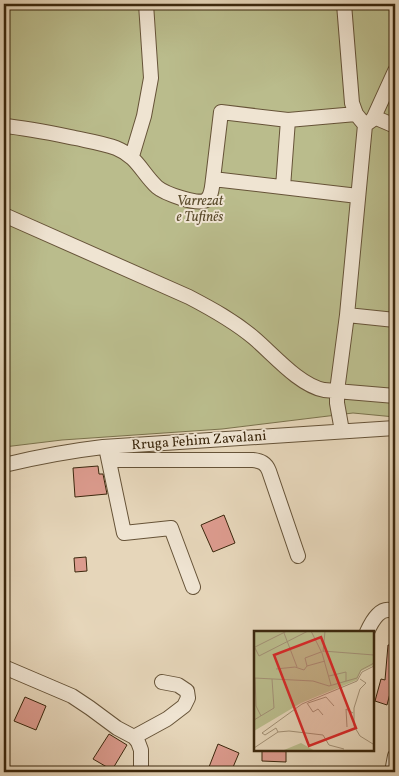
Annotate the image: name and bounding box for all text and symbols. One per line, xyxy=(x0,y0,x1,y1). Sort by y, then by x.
park label: Varrezat e Tufinës xyxy=(177,192,224,227)
street label: Rruga Fehim Zavalani xyxy=(131,427,267,455)
inset map xyxy=(254,631,374,751)

